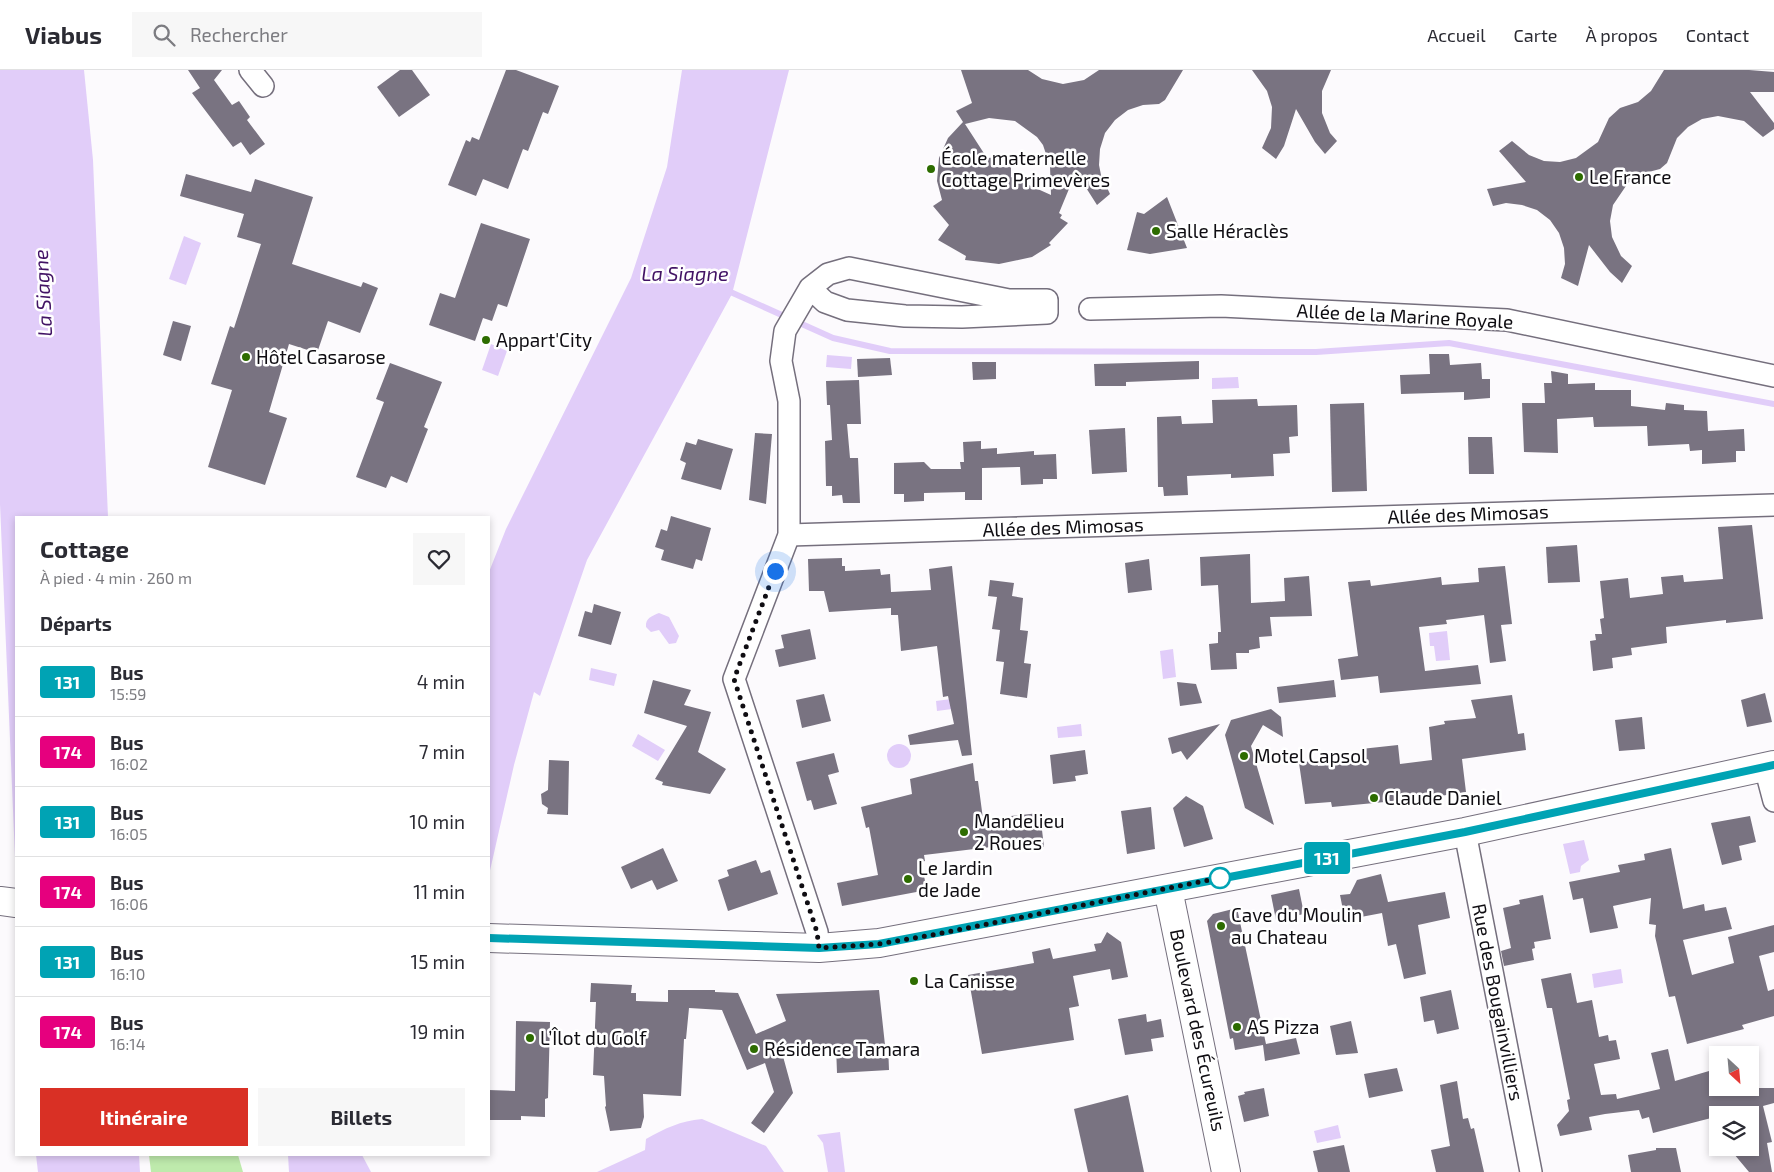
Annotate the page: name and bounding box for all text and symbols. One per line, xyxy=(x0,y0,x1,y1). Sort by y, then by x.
search box xyxy=(132,12,482,57)
text: Viabus xyxy=(25,20,102,49)
icon: search xyxy=(150,21,178,49)
text: Rechercher xyxy=(190,23,288,46)
text: Accueil xyxy=(1427,24,1486,46)
text: Carte xyxy=(1514,24,1557,46)
text: À propos xyxy=(1585,24,1658,46)
text: Contact xyxy=(1686,24,1749,46)
place label: École maternelle Cottage Primevères xyxy=(941,146,1110,191)
marker: École maternelle Cottage Primevères xyxy=(925,163,937,175)
place label: Le France xyxy=(1589,165,1672,188)
marker: Le France xyxy=(1573,171,1585,183)
place label: Salle Héraclès xyxy=(1166,219,1289,242)
marker: Salle Héraclès xyxy=(1150,225,1162,237)
water label: La Siagne xyxy=(28,249,56,337)
water label: La Siagne xyxy=(641,261,729,285)
street label: Allée de la Marine Royale xyxy=(1296,298,1514,333)
place label: Appart'City xyxy=(496,328,592,351)
marker: Appart'City xyxy=(480,334,492,346)
place label: Hôtel Casarose xyxy=(256,345,386,368)
marker: Hôtel Casarose xyxy=(240,351,252,363)
street label: Allée des Mimosas xyxy=(1387,499,1549,528)
street label: Allée des Mimosas xyxy=(982,512,1144,541)
button: heart xyxy=(413,533,465,585)
text: Cottage xyxy=(40,534,129,563)
your location xyxy=(763,559,788,584)
text: À pied · 4 min · 260 m xyxy=(40,568,192,587)
text: Départs xyxy=(40,612,112,635)
text: Bus xyxy=(110,661,144,684)
text: 4 min xyxy=(417,670,465,693)
text: 131 xyxy=(55,671,80,693)
text: 15:59 xyxy=(110,684,146,703)
text: Bus xyxy=(110,731,144,754)
text: 7 min xyxy=(419,740,465,763)
text: 174 xyxy=(53,741,82,763)
place label: Motel Capsol xyxy=(1254,744,1367,767)
marker: Motel Capsol xyxy=(1238,750,1250,762)
text: 16:02 xyxy=(110,754,148,773)
place label: Claude Daniel xyxy=(1384,786,1502,809)
marker: Claude Daniel xyxy=(1368,792,1380,804)
text: Bus xyxy=(110,801,144,824)
place label: Mandelieu 2 Roues xyxy=(974,809,1065,854)
text: 10 min xyxy=(409,810,465,833)
text: 131 xyxy=(55,811,80,833)
text: 16:05 xyxy=(110,824,148,843)
marker: Mandelieu 2 Roues xyxy=(958,826,970,838)
line badge: 131 xyxy=(1298,842,1356,874)
text: 131 xyxy=(1314,847,1340,869)
place label: Le Jardin de Jade xyxy=(918,856,993,901)
unlabelled marker xyxy=(1209,867,1231,889)
text: Bus xyxy=(110,871,144,894)
marker: Le Jardin de Jade xyxy=(902,873,914,885)
text: 11 min xyxy=(413,880,465,903)
text: 174 xyxy=(53,881,82,903)
text: 16:06 xyxy=(110,894,148,913)
street label: Rue des Bougainvilliers xyxy=(1468,901,1529,1102)
place label: Cave du Moulin au Chateau xyxy=(1231,903,1362,948)
marker: Cave du Moulin au Chateau xyxy=(1215,920,1227,932)
street label: Boulevard des Écureuils xyxy=(1166,927,1231,1133)
text: Bus xyxy=(110,941,144,964)
text: 15 min xyxy=(411,950,465,973)
text: 131 xyxy=(55,951,80,973)
text: 16:10 xyxy=(110,964,145,983)
place label: La Canisse xyxy=(924,969,1015,992)
marker: La Canisse xyxy=(908,975,920,987)
text: Bus xyxy=(110,1011,144,1034)
place label: AS Pizza xyxy=(1247,1015,1319,1038)
text: 19 min xyxy=(410,1020,465,1043)
text: 174 xyxy=(53,1021,82,1043)
marker: AS Pizza xyxy=(1231,1021,1243,1033)
place label: L’Îlot du Golf xyxy=(540,1026,647,1049)
marker: L’Îlot du Golf xyxy=(524,1032,536,1044)
text: 16:14 xyxy=(110,1034,146,1053)
place label: Résidence Tamara xyxy=(764,1037,920,1060)
marker: Résidence Tamara xyxy=(748,1043,760,1055)
north arrow xyxy=(1709,1046,1759,1096)
map controls xyxy=(1709,1046,1759,1156)
button: Itinéraire xyxy=(40,1088,248,1146)
button: Billets xyxy=(258,1088,465,1146)
button: layers xyxy=(1709,1106,1759,1156)

